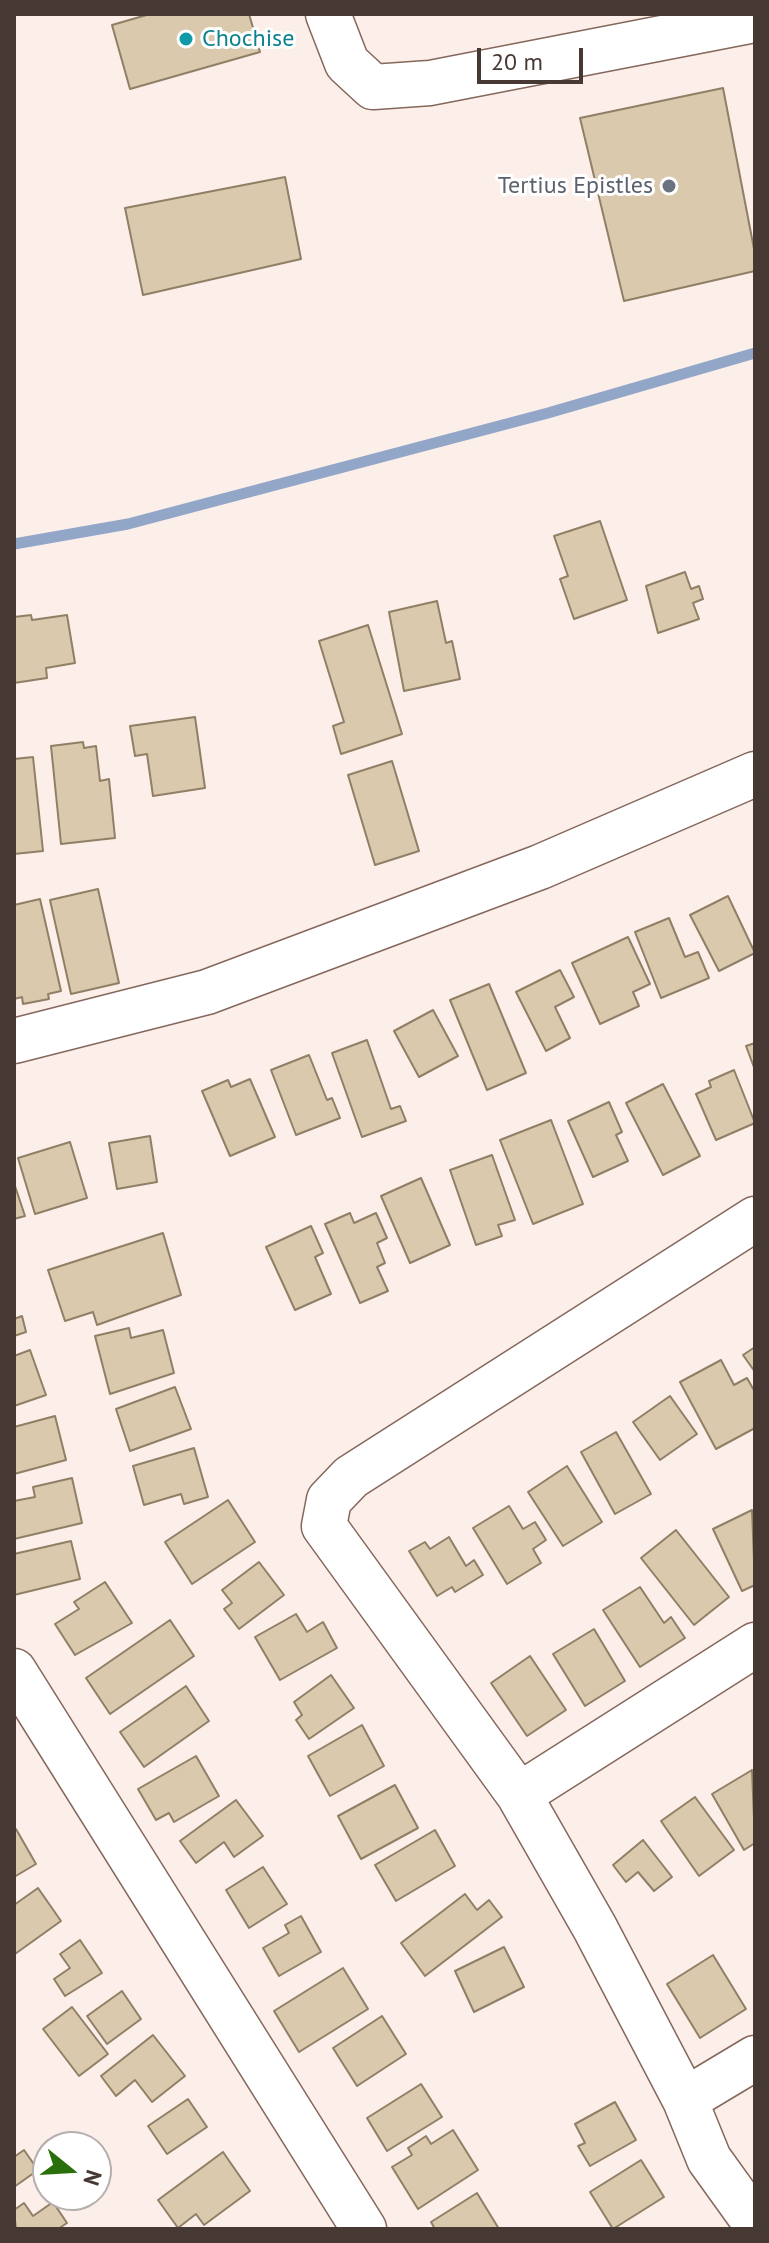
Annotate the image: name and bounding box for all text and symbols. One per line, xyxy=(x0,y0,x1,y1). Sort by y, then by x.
place label: Chochise xyxy=(202,25,294,53)
marker: Chochise xyxy=(177,30,195,48)
scale bar xyxy=(481,32,587,82)
text: 20 m xyxy=(491,46,543,77)
place label: Tertius Epistles xyxy=(498,172,653,200)
marker: Tertius Epistles xyxy=(660,177,678,195)
north arrow xyxy=(32,2131,112,2211)
text: N xyxy=(77,2167,108,2189)

